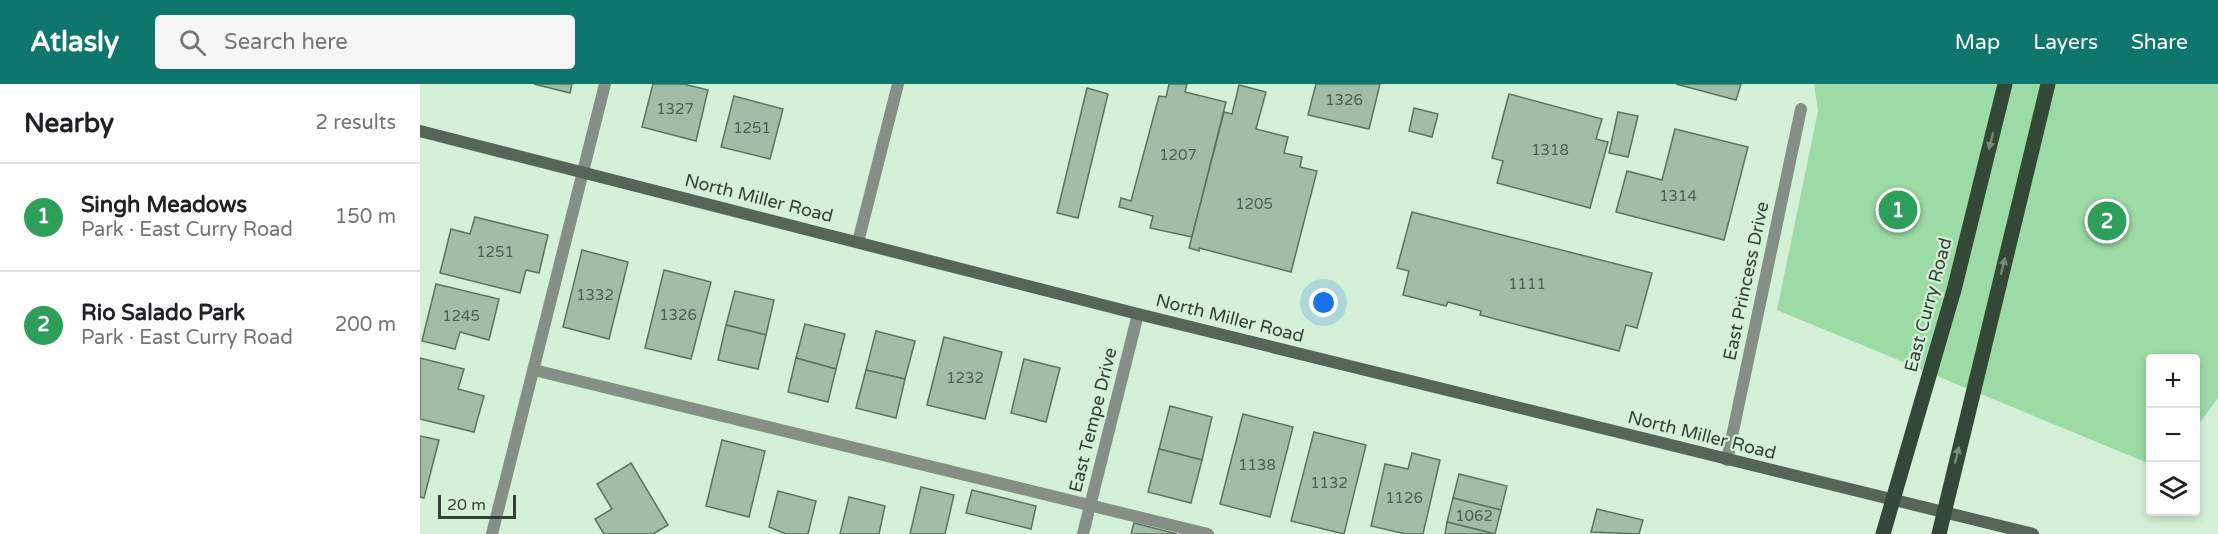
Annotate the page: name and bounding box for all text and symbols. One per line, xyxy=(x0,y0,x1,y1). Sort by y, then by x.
search box xyxy=(155,15,575,69)
text: Atlasly xyxy=(30,25,119,59)
icon: search xyxy=(176,26,209,59)
text: Search here xyxy=(224,29,348,55)
text: Map xyxy=(1955,30,2000,55)
text: Layers xyxy=(2033,30,2098,55)
text: Share xyxy=(2131,30,2188,55)
house number: 1326 xyxy=(1325,91,1363,109)
house number: 1327 xyxy=(656,100,694,118)
text: Nearby xyxy=(24,108,114,139)
text: 2 results xyxy=(316,111,396,135)
house number: 1251 xyxy=(733,119,771,137)
one-way arrow xyxy=(1985,132,1995,150)
house number: 1318 xyxy=(1531,141,1569,159)
house number: 1207 xyxy=(1159,146,1197,164)
street label: North Miller Road xyxy=(682,169,836,227)
house number: 1314 xyxy=(1659,187,1697,205)
pin: 1 xyxy=(1878,188,1918,232)
text: Singh Meadows xyxy=(81,192,247,218)
house number: 1205 xyxy=(1235,195,1273,213)
pin: 2 xyxy=(2088,198,2126,244)
street label: East Princess Drive xyxy=(1718,200,1774,362)
text: 1 xyxy=(37,205,50,229)
text: 150 m xyxy=(335,205,396,229)
text: Park · East Curry Road xyxy=(81,218,293,242)
street label: East Curry Road xyxy=(1899,235,1957,375)
house number: 1251 xyxy=(476,243,514,261)
one-way arrow xyxy=(1999,256,2009,275)
house number: 1111 xyxy=(1508,275,1546,293)
house number: 1332 xyxy=(576,286,614,304)
your location xyxy=(1309,288,1338,317)
street label: North Miller Road xyxy=(1153,289,1307,347)
text: Rio Salado Park xyxy=(81,300,245,326)
house number: 1326 xyxy=(659,306,697,324)
house number: 1245 xyxy=(442,307,480,325)
text: 2 xyxy=(37,313,50,337)
text: 200 m xyxy=(335,313,396,337)
text: Park · East Curry Road xyxy=(81,326,293,350)
street label: East Tempe Drive xyxy=(1064,345,1122,495)
map controls xyxy=(2146,354,2200,516)
button: + xyxy=(2146,354,2200,408)
house number: 1232 xyxy=(946,369,984,387)
street label: North Miller Road xyxy=(1625,406,1779,464)
button: − xyxy=(2146,408,2200,462)
one-way arrow xyxy=(1953,446,1963,464)
house number: 1138 xyxy=(1238,456,1276,474)
button: layers xyxy=(2146,462,2200,516)
house number: 1132 xyxy=(1310,474,1348,492)
house number: 1126 xyxy=(1385,489,1423,507)
scale bar xyxy=(438,492,516,520)
text: 20 m xyxy=(447,495,486,515)
house number: 1062 xyxy=(1455,507,1493,525)

